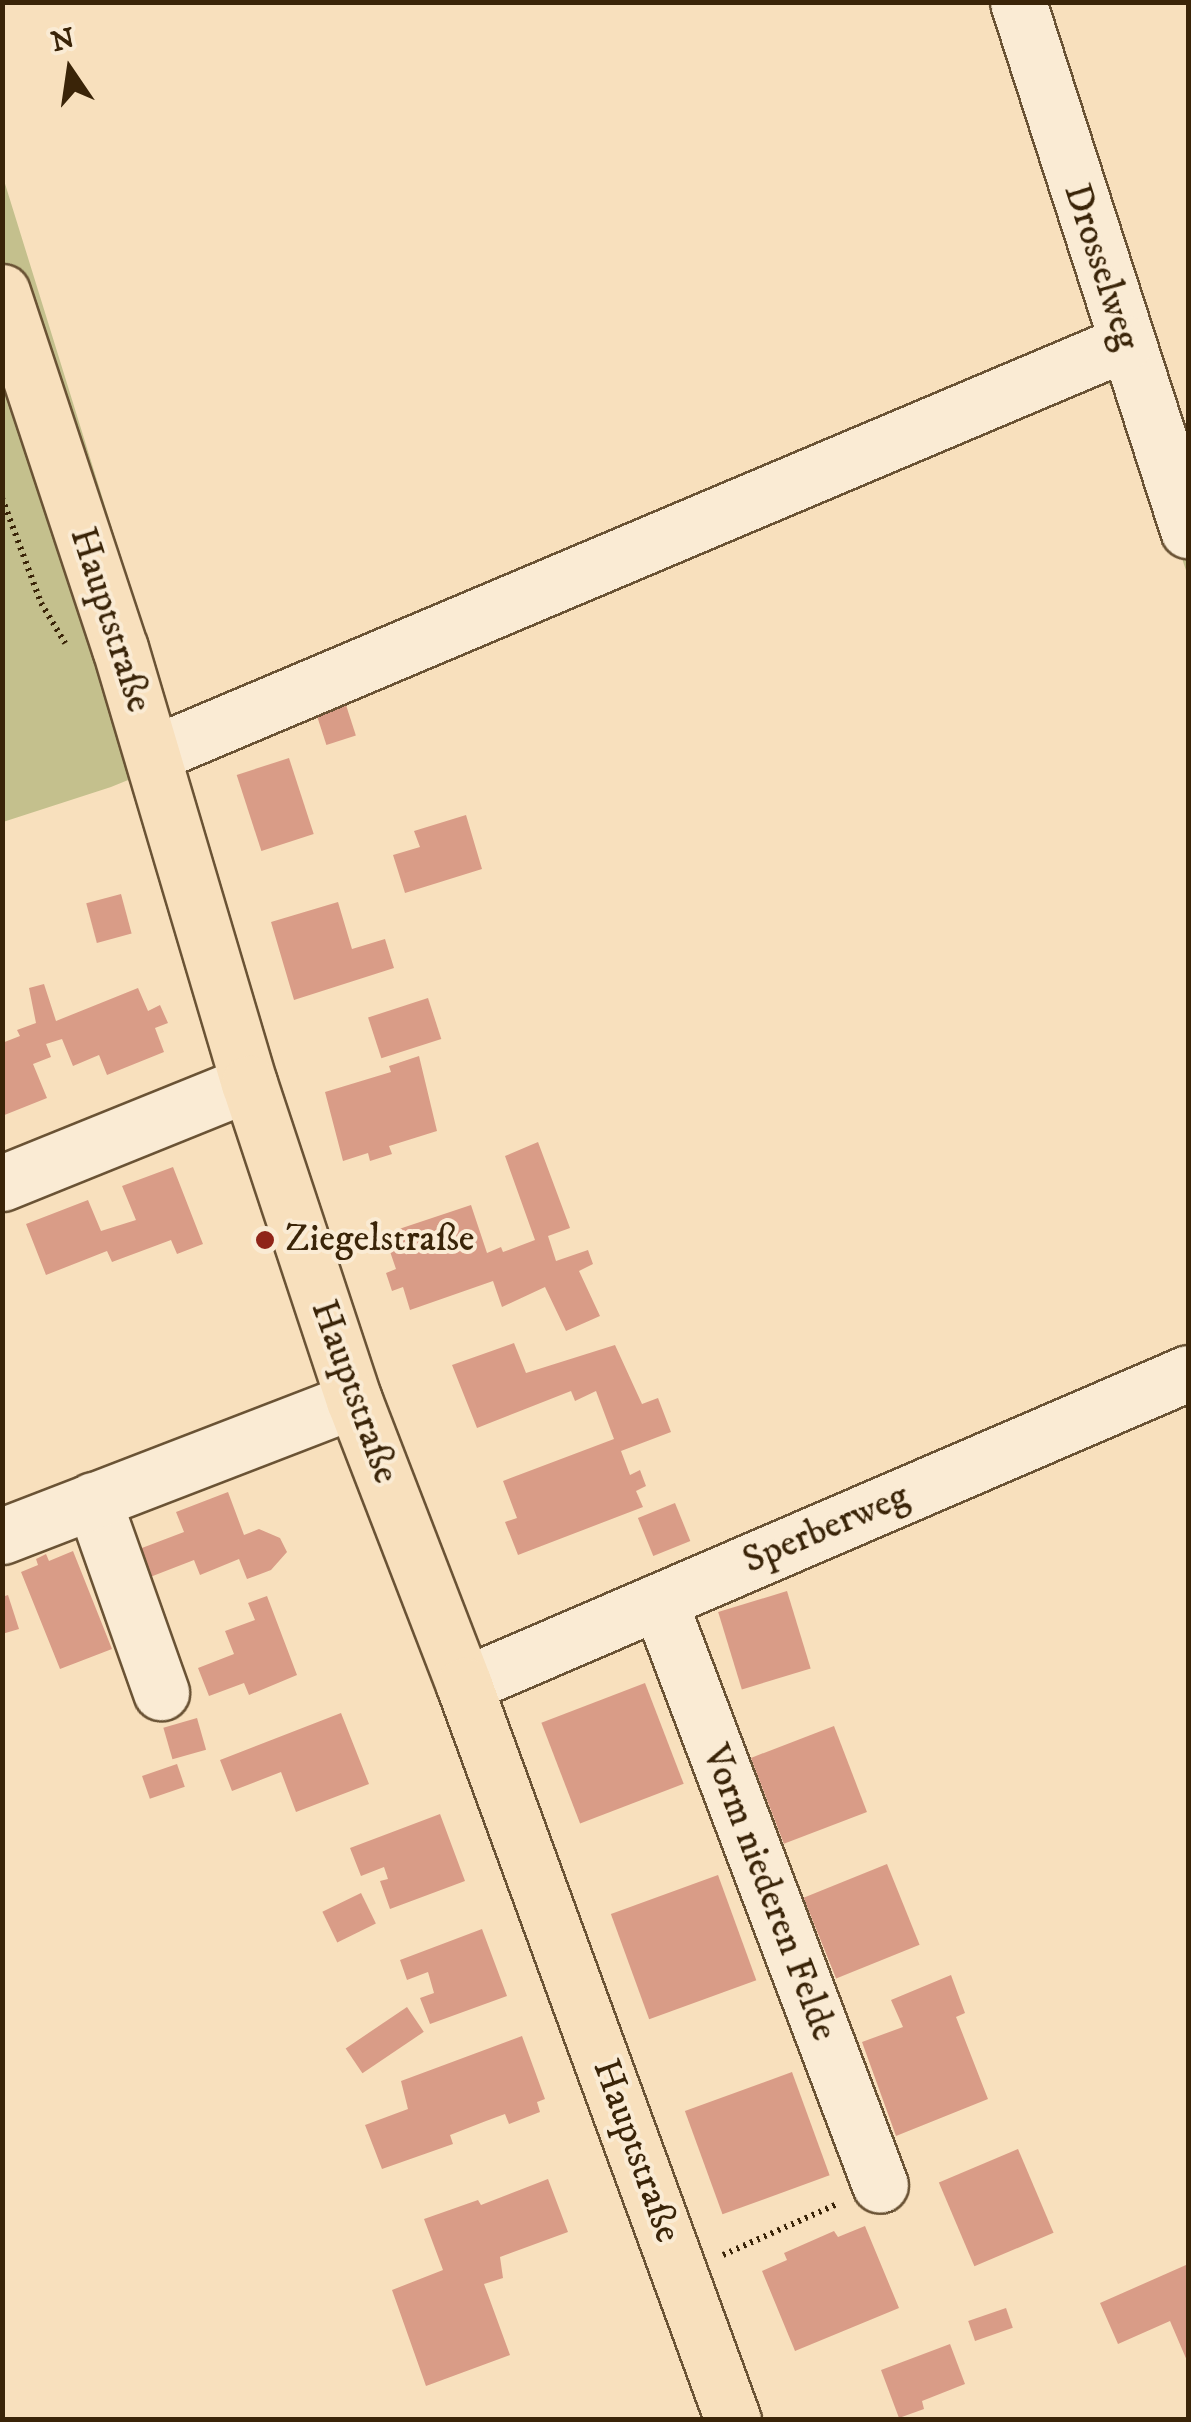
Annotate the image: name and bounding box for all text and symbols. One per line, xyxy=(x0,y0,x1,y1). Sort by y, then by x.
north arrow xyxy=(20,20,120,120)
text: N xyxy=(48,21,78,60)
street label: Drosselweg xyxy=(1053,178,1149,356)
street label: Hauptstraße xyxy=(59,522,161,718)
place label: Ziegelstraße xyxy=(285,1217,474,1263)
marker: Ziegelstraße xyxy=(254,1229,276,1251)
street label: Hauptstraße xyxy=(300,1294,408,1490)
street label: Sperberweg xyxy=(736,1474,916,1584)
street label: Vorm niederen Felde xyxy=(692,1739,846,2047)
street label: Hauptstraße xyxy=(582,2053,690,2249)

